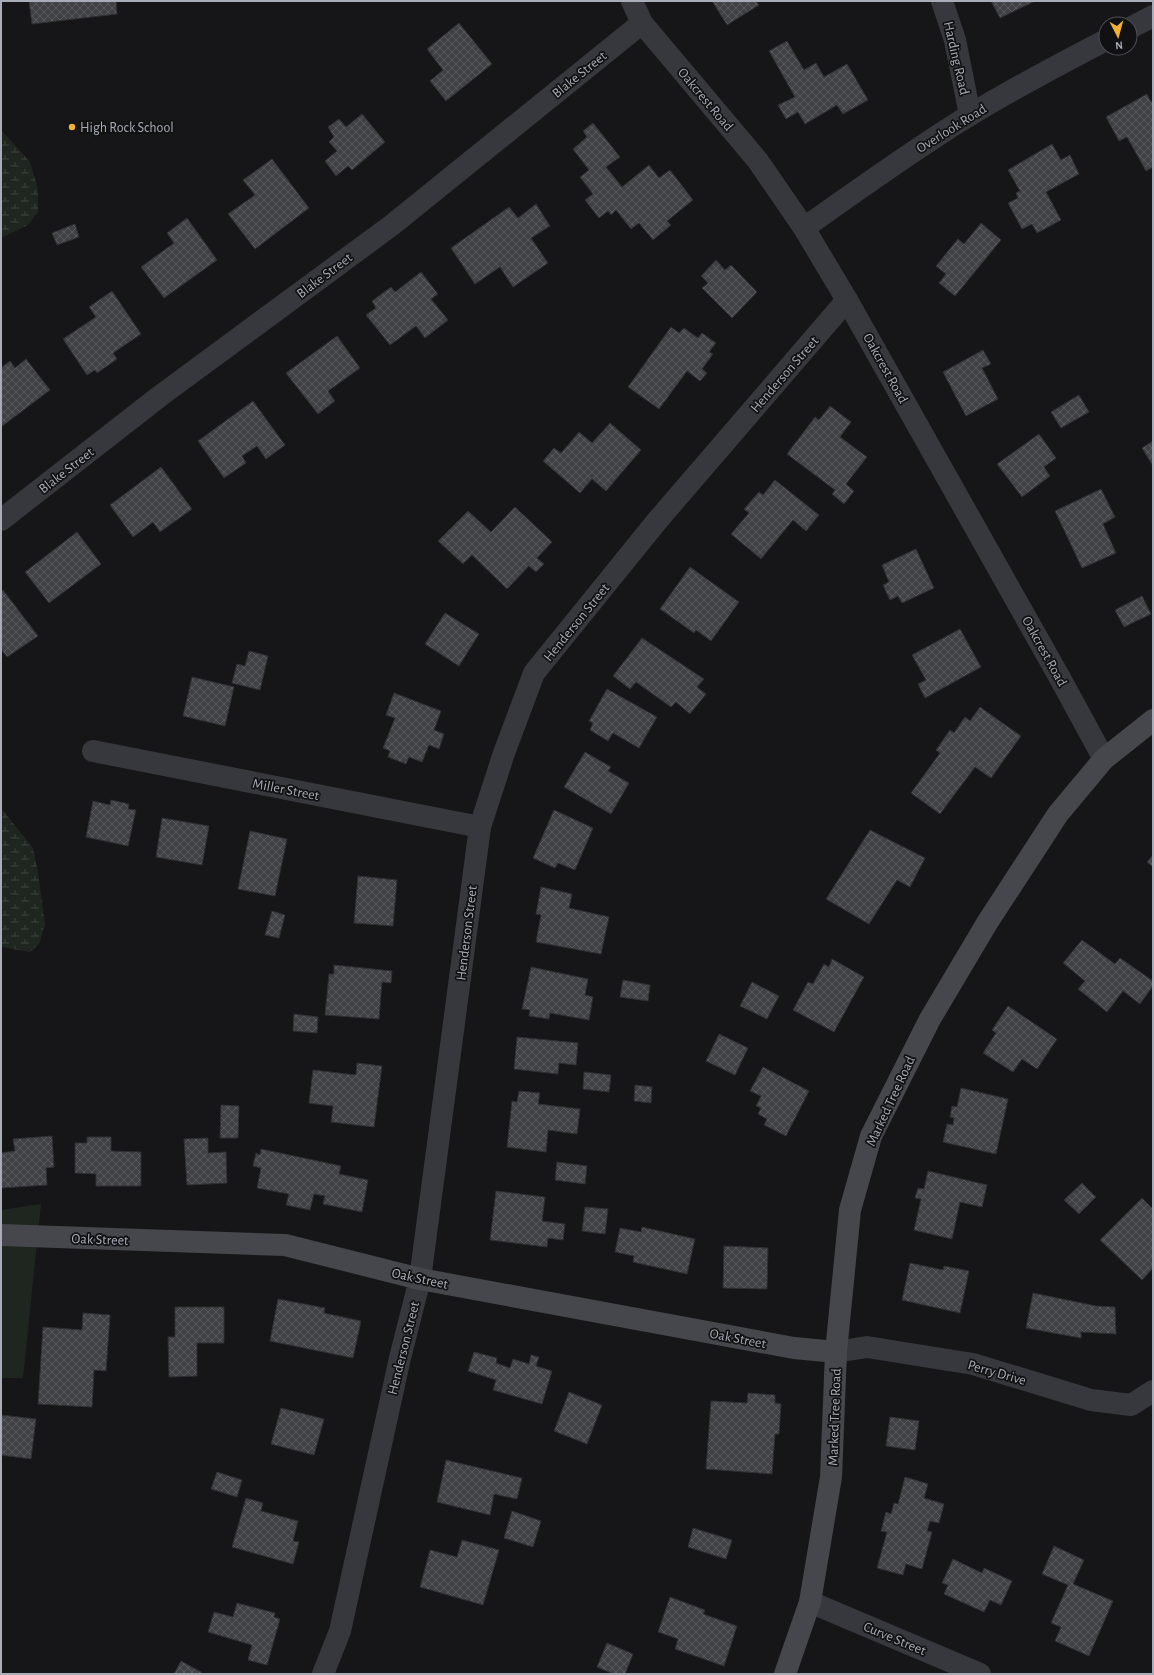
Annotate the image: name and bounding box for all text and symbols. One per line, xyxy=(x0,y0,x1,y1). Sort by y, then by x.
north arrow xyxy=(1098,16,1138,56)
street label: Harding Road xyxy=(941,20,971,96)
text: N xyxy=(1115,40,1123,51)
street label: Blake Street xyxy=(550,48,610,101)
street label: Oakcrest Road xyxy=(675,65,736,134)
street label: Overlook Road xyxy=(914,102,989,156)
place label: High Rock School xyxy=(80,121,174,135)
marker: High Rock School xyxy=(67,122,77,132)
street label: Blake Street xyxy=(294,250,355,301)
street label: Oakcrest Road xyxy=(860,331,910,406)
street label: Henderson Street xyxy=(748,334,822,415)
street label: Blake Street xyxy=(37,445,97,496)
street label: Henderson Street xyxy=(541,581,613,664)
street label: Oakcrest Road xyxy=(1019,614,1069,689)
street label: Miller Street xyxy=(251,777,321,803)
street label: Henderson Street xyxy=(454,884,480,981)
street label: Marked Tree Road xyxy=(864,1054,918,1149)
street label: Oak Street xyxy=(71,1232,129,1248)
street label: Oak Street xyxy=(390,1266,450,1292)
street label: Henderson Street xyxy=(386,1300,422,1396)
street label: Oak Street xyxy=(708,1327,768,1351)
street label: Perry Drive xyxy=(966,1358,1027,1388)
street label: Marked Tree Road xyxy=(826,1368,844,1466)
street label: Curve Street xyxy=(861,1620,928,1659)

